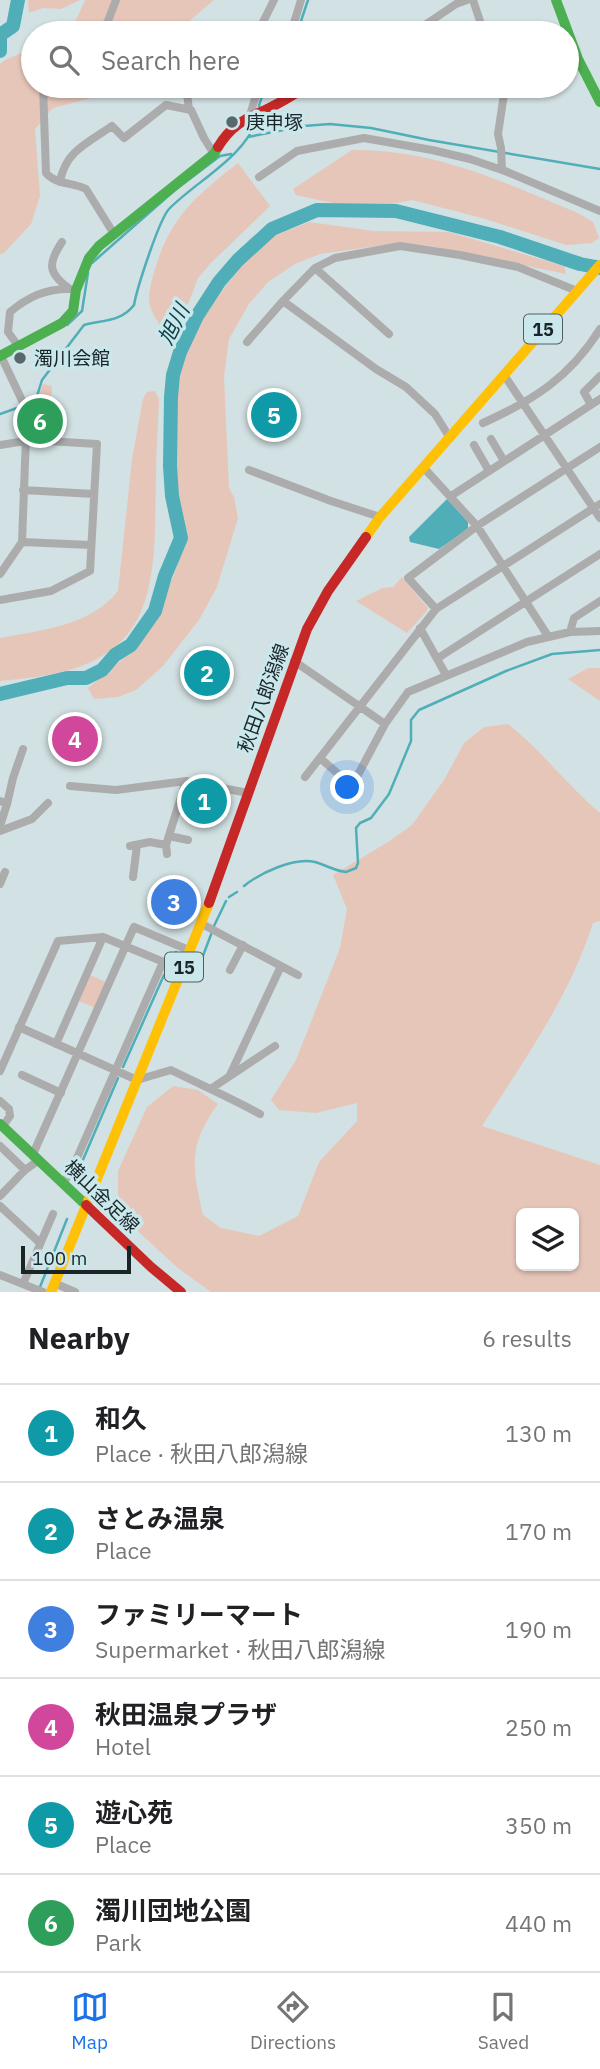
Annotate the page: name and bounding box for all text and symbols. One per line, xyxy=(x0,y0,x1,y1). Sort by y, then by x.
search box xyxy=(21,21,579,98)
icon: search xyxy=(45,41,83,79)
text: Search here xyxy=(101,43,240,77)
place label: 庚申塚 xyxy=(246,110,303,134)
marker: 庚申塚 xyxy=(224,114,240,130)
water label: 旭川 xyxy=(151,297,196,349)
road number: 15 xyxy=(524,314,562,344)
place label: 濁川会館 xyxy=(34,346,110,370)
marker: 濁川会館 xyxy=(12,350,28,366)
pin: 5 xyxy=(251,389,297,441)
pin: 6 xyxy=(17,395,63,447)
street label: 秋田八郎潟線 xyxy=(232,640,294,756)
pin: 2 xyxy=(184,647,230,699)
pin: 4 xyxy=(52,713,98,765)
your location xyxy=(330,770,364,804)
pin: 1 xyxy=(181,775,227,827)
pin: 3 xyxy=(151,876,197,928)
road number: 15 xyxy=(165,952,203,982)
street label: 横山金足線 xyxy=(59,1154,145,1238)
map controls xyxy=(516,1208,579,1271)
button: layers xyxy=(516,1208,579,1271)
scale bar xyxy=(21,1243,131,1275)
text: 100 m xyxy=(32,1246,87,1270)
text: Nearby xyxy=(28,1318,130,1357)
text: 6 results xyxy=(482,1323,572,1353)
text: 和久 xyxy=(95,1401,147,1435)
text: 1 xyxy=(44,1418,58,1448)
text: 130 m xyxy=(505,1418,572,1448)
text: Place · 秋田八郎潟線 xyxy=(95,1438,308,1468)
text: さとみ温泉 xyxy=(95,1501,225,1535)
text: 2 xyxy=(44,1516,58,1546)
text: 170 m xyxy=(505,1516,572,1546)
text: Place xyxy=(95,1535,152,1565)
text: ファミリーマート xyxy=(95,1597,303,1631)
text: 3 xyxy=(44,1614,58,1644)
text: 190 m xyxy=(505,1614,572,1644)
text: Supermarket · 秋田八郎潟線 xyxy=(95,1634,385,1664)
text: 秋田温泉プラザ xyxy=(95,1697,277,1731)
text: 4 xyxy=(44,1712,58,1742)
text: 250 m xyxy=(505,1712,572,1742)
text: Hotel xyxy=(95,1731,151,1761)
text: 遊心苑 xyxy=(95,1795,173,1829)
text: 5 xyxy=(44,1810,58,1840)
text: 350 m xyxy=(505,1810,572,1840)
text: Place xyxy=(95,1829,152,1859)
text: 濁川団地公園 xyxy=(95,1893,251,1927)
text: 6 xyxy=(44,1908,58,1938)
text: 440 m xyxy=(505,1908,572,1938)
text: Park xyxy=(95,1927,142,1957)
tab: Map xyxy=(71,1988,109,2054)
tab: Directions xyxy=(250,1988,336,2054)
tab: Saved xyxy=(478,1988,529,2054)

